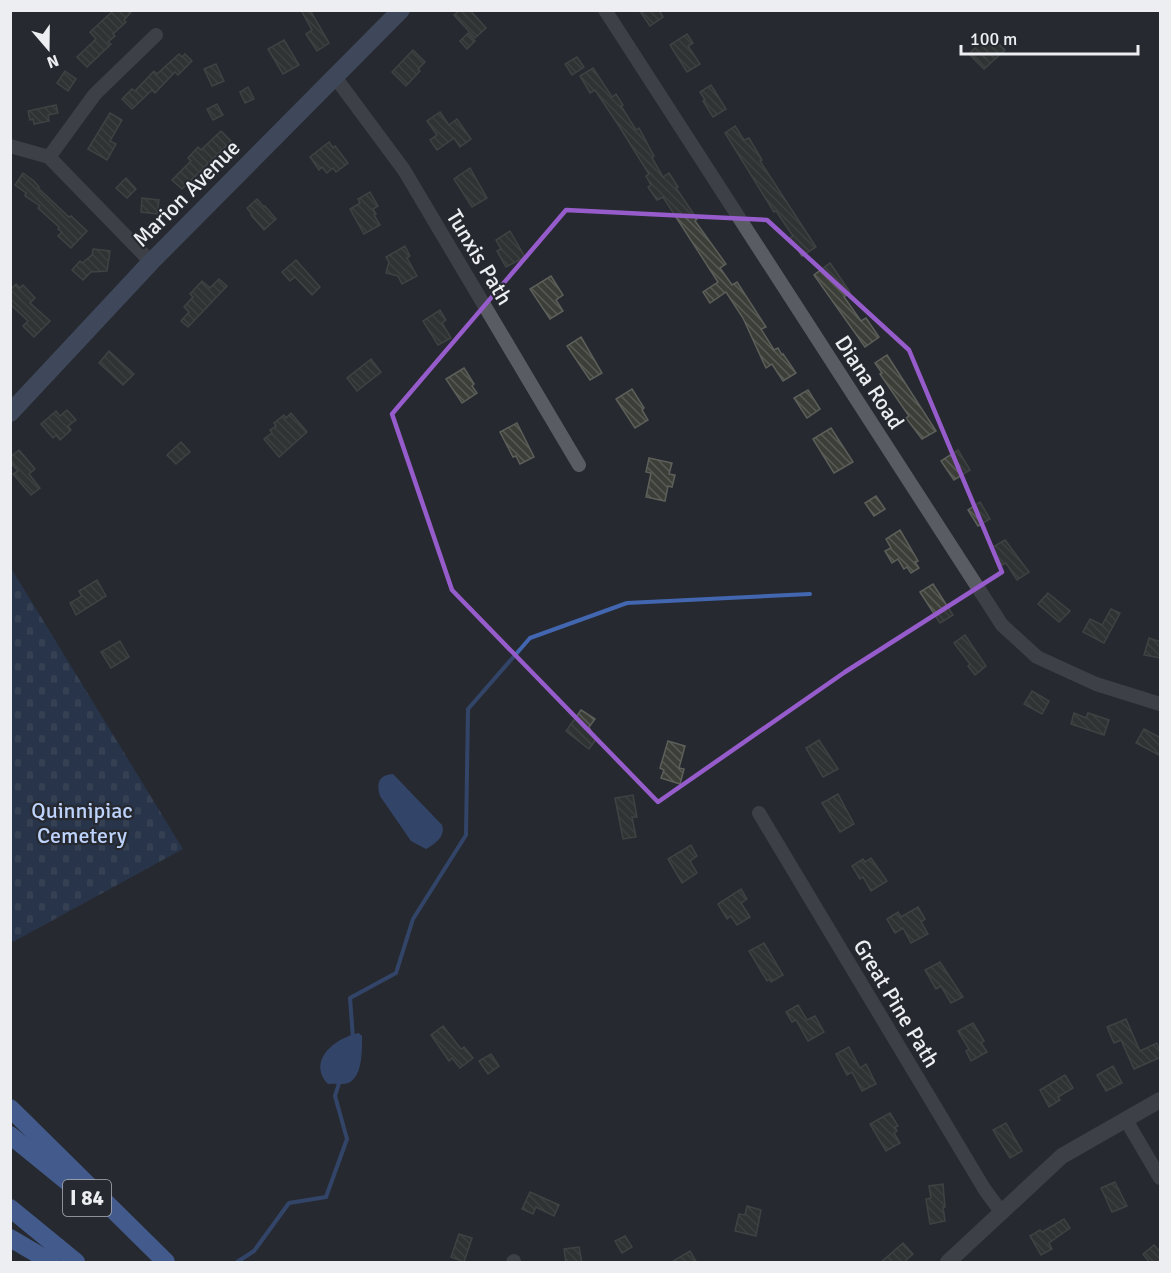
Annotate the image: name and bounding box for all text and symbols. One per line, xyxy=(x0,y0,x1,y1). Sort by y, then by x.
north arrow xyxy=(18,18,78,78)
scale bar xyxy=(961,18,1138,56)
text: 100 m xyxy=(970,28,1017,50)
text: N xyxy=(44,50,61,72)
street label: Marion Avenue xyxy=(127,134,246,253)
street label: Tunxis Path xyxy=(441,205,519,310)
street label: Diana Road xyxy=(829,330,910,434)
park label: Quinnipiac Cemetery xyxy=(31,797,133,849)
street label: Great Pine Path xyxy=(848,934,946,1072)
road number: I 84 xyxy=(63,1180,111,1216)

